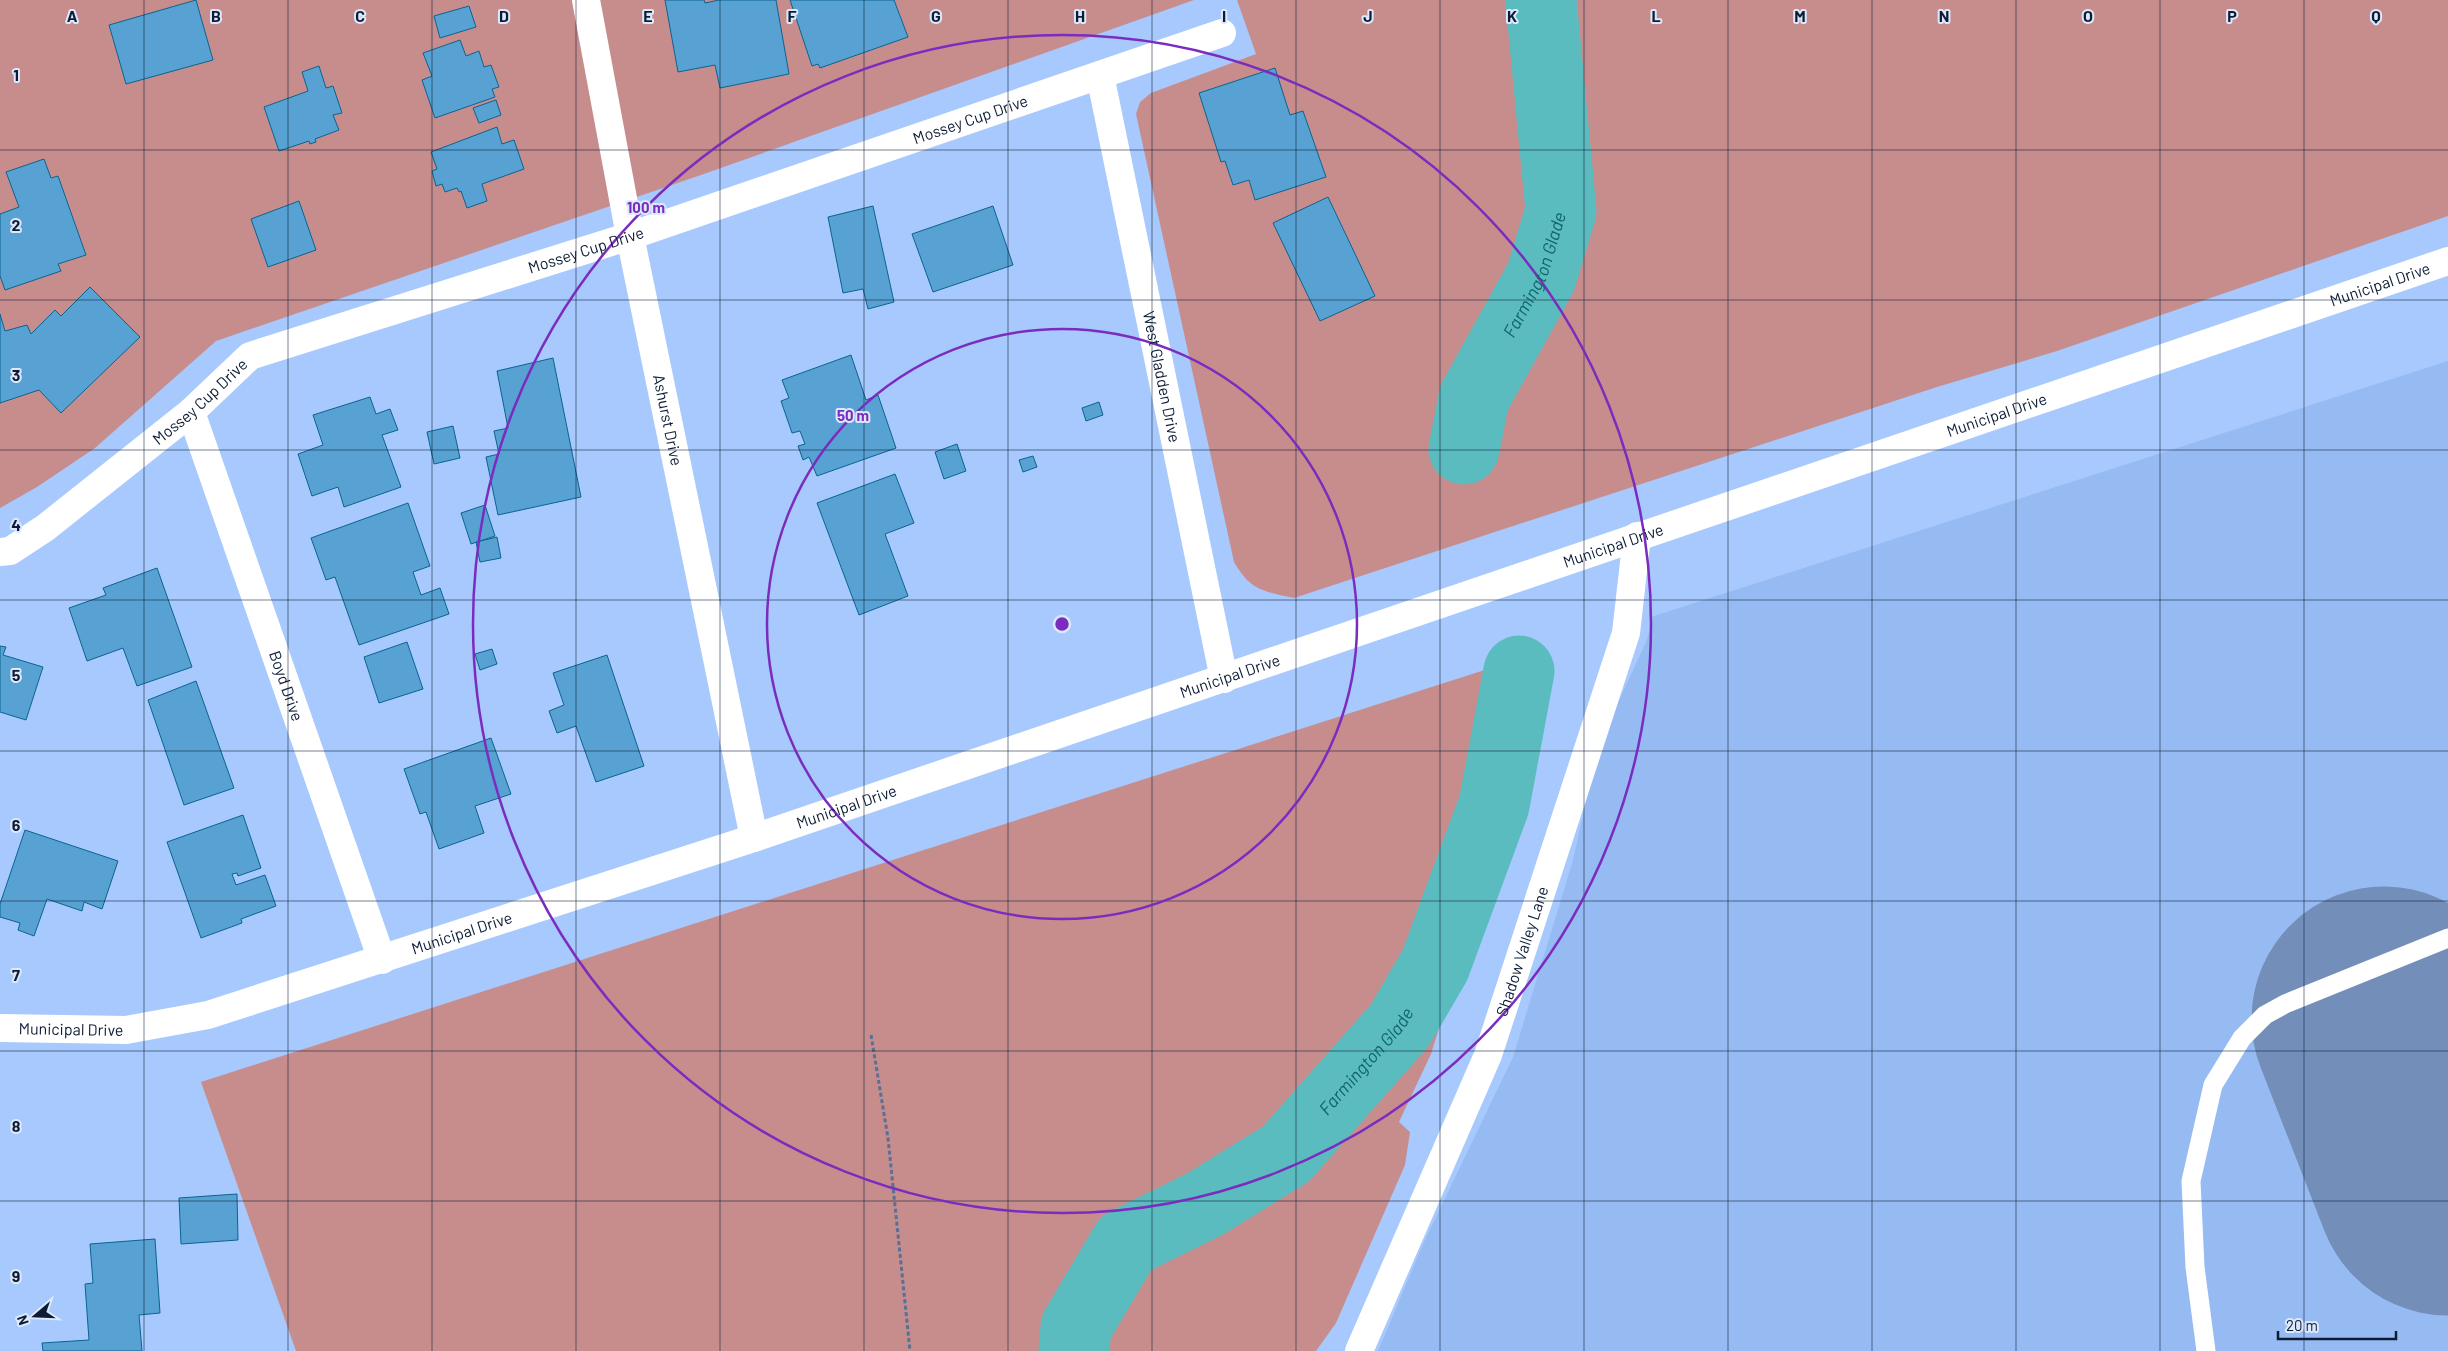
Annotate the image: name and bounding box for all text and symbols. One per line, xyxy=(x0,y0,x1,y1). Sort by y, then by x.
text: A xyxy=(67,6,78,25)
text: B xyxy=(211,6,221,25)
text: C xyxy=(355,6,365,25)
text: D xyxy=(499,6,509,25)
text: E xyxy=(643,6,653,25)
text: F xyxy=(788,6,797,25)
text: G xyxy=(931,6,941,25)
text: H xyxy=(1075,6,1085,25)
text: I xyxy=(1222,6,1226,25)
text: J xyxy=(1363,6,1373,25)
text: K xyxy=(1507,6,1517,25)
text: L xyxy=(1651,6,1661,25)
text: M xyxy=(1794,6,1806,25)
text: N xyxy=(1939,6,1949,25)
text: O xyxy=(2083,6,2093,25)
text: P xyxy=(2227,6,2237,25)
text: Q xyxy=(2371,6,2381,25)
text: 1 xyxy=(13,65,19,84)
street label: Mossey Cup Drive xyxy=(910,90,1030,147)
text: 100 m xyxy=(627,198,665,216)
water label: Farmington Glade xyxy=(1498,209,1570,341)
text: 2 xyxy=(12,215,21,234)
street label: Mossey Cup Drive xyxy=(526,222,646,277)
street label: Municipal Drive xyxy=(2327,258,2432,310)
street label: West Gladden Drive xyxy=(1140,309,1185,444)
street label: Mossey Cup Drive xyxy=(148,354,251,448)
text: 3 xyxy=(12,365,20,384)
street label: Ashurst Drive xyxy=(650,373,687,467)
street label: Municipal Drive xyxy=(1944,388,2049,440)
text: 50 m xyxy=(837,406,869,424)
text: 4 xyxy=(11,515,21,534)
street label: Municipal Drive xyxy=(1560,519,1666,571)
centre of rings xyxy=(1053,615,1071,633)
street label: Boyd Drive xyxy=(266,648,308,723)
street label: Municipal Drive xyxy=(1177,650,1282,701)
text: 5 xyxy=(12,665,21,684)
street label: Municipal Drive xyxy=(794,780,899,832)
text: 6 xyxy=(12,815,21,834)
street label: Shadow Valley Lane xyxy=(1491,884,1552,1019)
street label: Municipal Drive xyxy=(409,907,514,957)
text: 7 xyxy=(12,965,20,984)
water label: Farmington Glade xyxy=(1314,1003,1418,1119)
street label: Municipal Drive xyxy=(18,1018,124,1039)
text: 8 xyxy=(12,1116,21,1135)
text: 9 xyxy=(12,1266,20,1285)
north arrow xyxy=(10,1291,60,1341)
scale bar xyxy=(2278,1308,2396,1340)
text: N xyxy=(13,1313,32,1328)
text: 20 m xyxy=(2286,1316,2318,1334)

